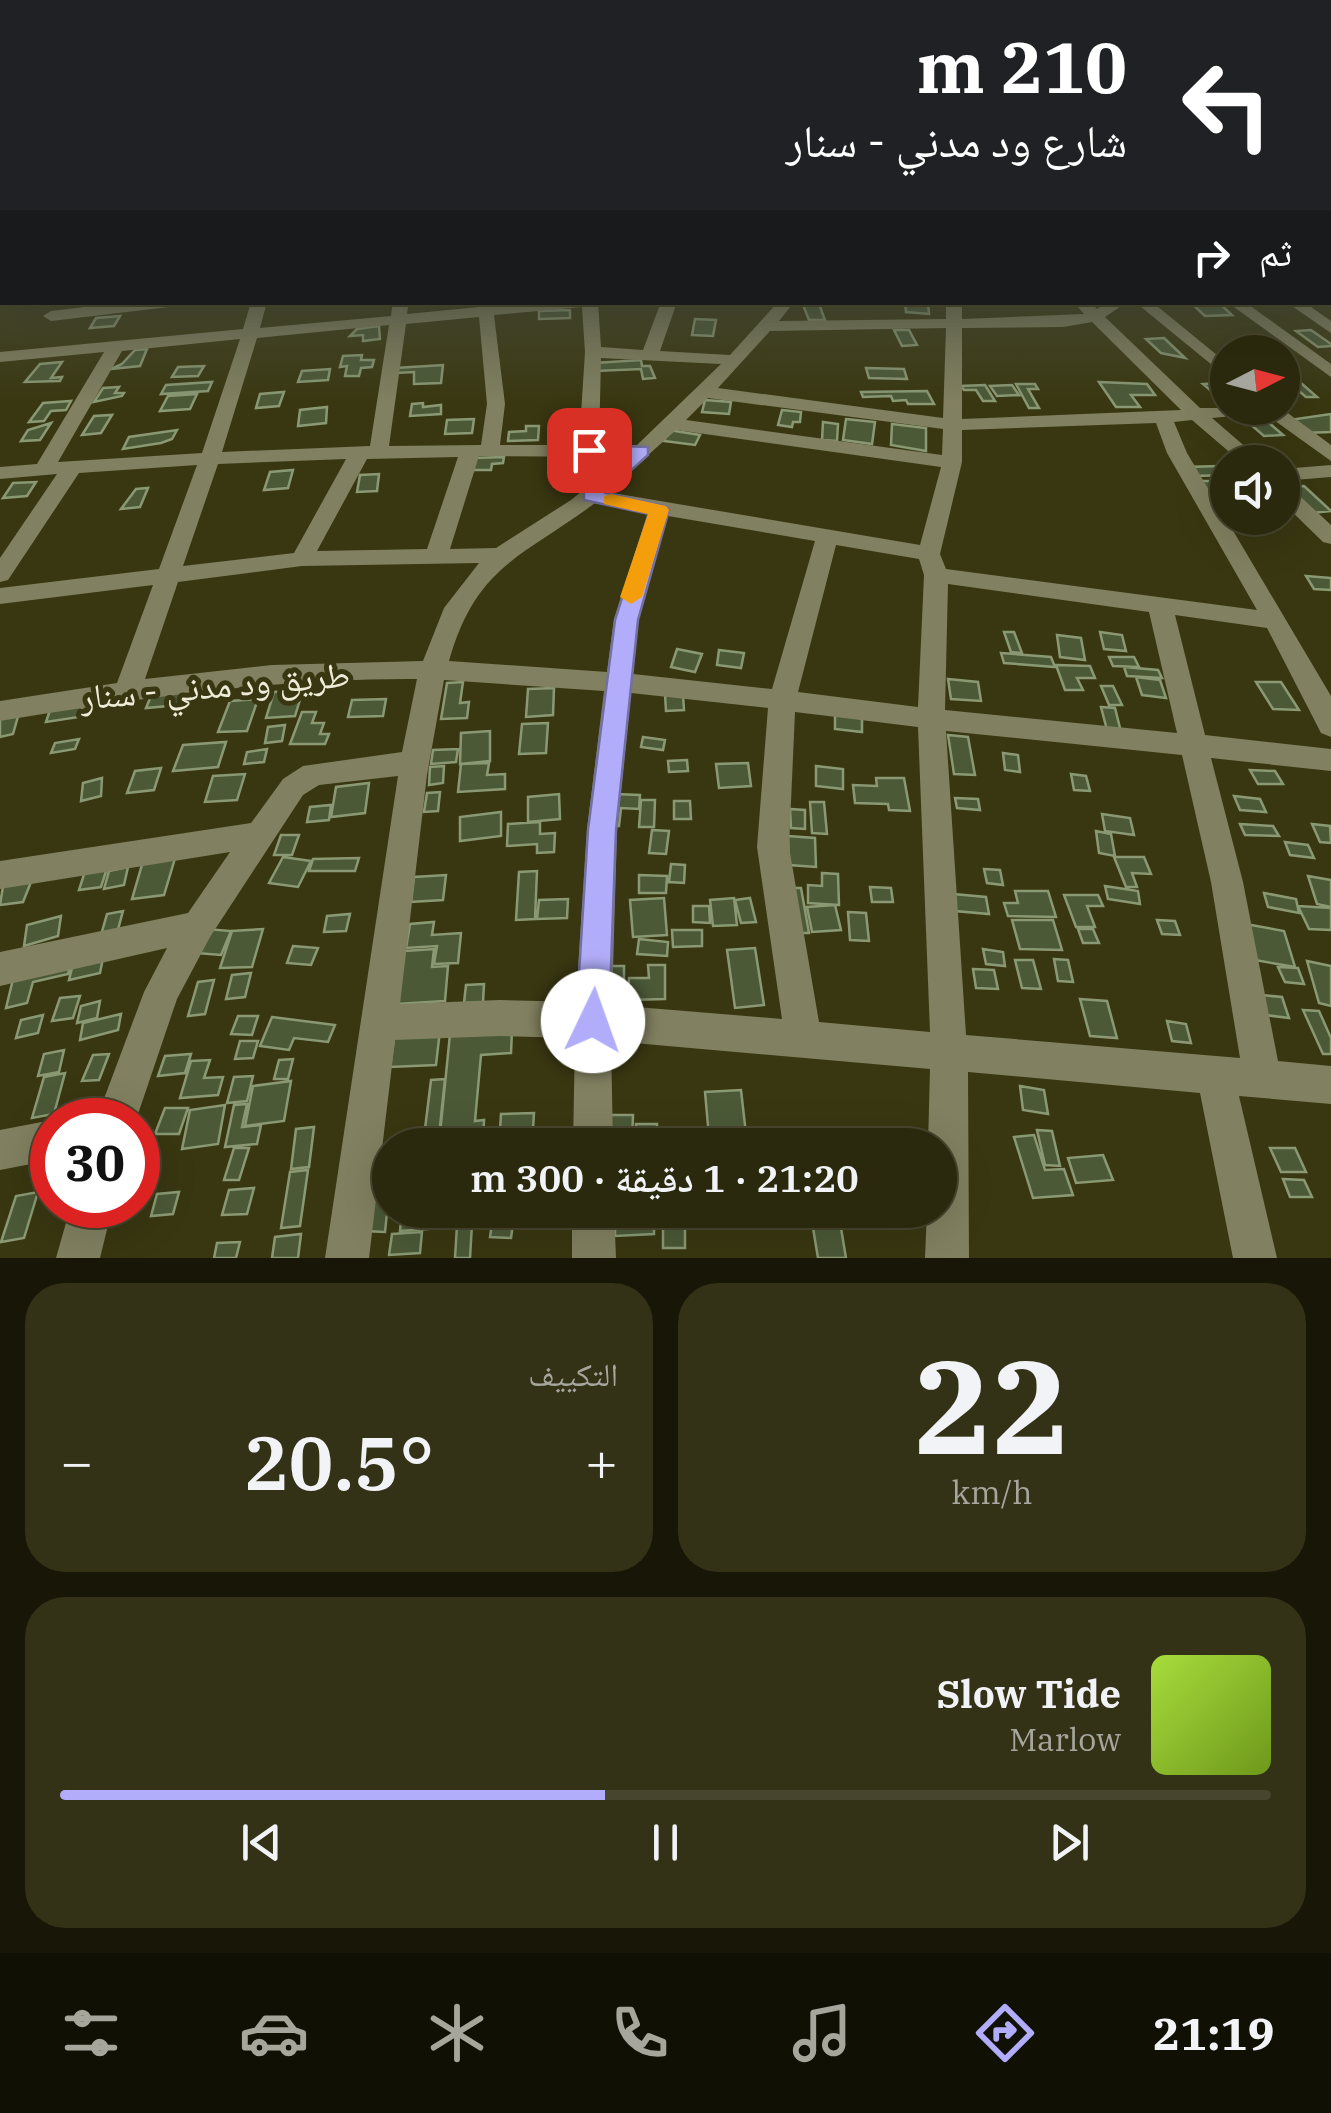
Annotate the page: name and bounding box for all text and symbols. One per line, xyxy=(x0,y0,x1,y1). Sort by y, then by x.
text: 210 m xyxy=(917,21,1127,112)
icon: left xyxy=(1162,40,1292,170)
text: شارع ود مدني - سنار xyxy=(786,111,1127,169)
text: ثم xyxy=(1259,227,1292,276)
icon: right xyxy=(1184,230,1239,285)
north arrow xyxy=(1210,335,1300,425)
map controls xyxy=(1210,335,1300,535)
pin xyxy=(547,408,632,493)
icon: arrive xyxy=(562,423,617,478)
button: sound xyxy=(1210,445,1300,535)
street label: طريق ود مدني - سنار xyxy=(77,650,352,726)
position arrow xyxy=(541,969,645,1073)
speed limit sign: 30 xyxy=(30,1098,160,1228)
text: 21:20 · 1 دقيقة · 300 m xyxy=(470,1153,859,1202)
text: 22 xyxy=(914,1321,1070,1490)
text: التكييف xyxy=(528,1353,618,1395)
text: 20.5° xyxy=(244,1413,434,1511)
text: − xyxy=(60,1426,93,1497)
text: + xyxy=(585,1426,618,1497)
text: km/h xyxy=(952,1471,1032,1513)
text: Slow Tide xyxy=(936,1669,1121,1718)
text: Marlow xyxy=(1009,1718,1121,1760)
icon: previous xyxy=(234,1815,289,1870)
icon: pause xyxy=(638,1815,693,1870)
icon: next xyxy=(1042,1815,1097,1870)
icon: filters xyxy=(56,1998,126,2068)
icon: car xyxy=(239,1998,309,2068)
icon: climate xyxy=(422,1998,492,2068)
icon: phone xyxy=(605,1998,675,2068)
icon: music xyxy=(787,1998,857,2068)
icon: directions xyxy=(970,1998,1040,2068)
text: 21:19 xyxy=(1153,2004,1275,2062)

